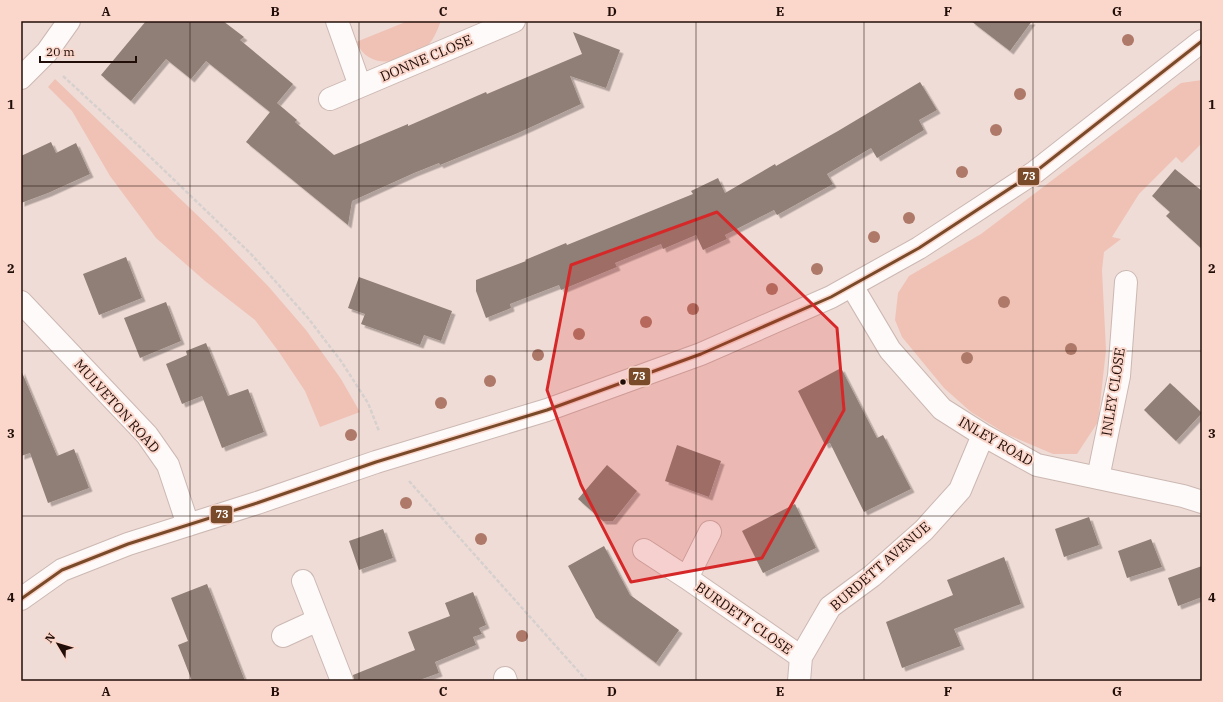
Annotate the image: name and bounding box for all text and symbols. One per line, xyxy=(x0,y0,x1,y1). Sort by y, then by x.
text: A xyxy=(101,3,111,20)
text: B xyxy=(270,3,280,20)
text: C xyxy=(439,3,448,20)
text: D xyxy=(607,3,617,20)
text: E xyxy=(776,3,784,20)
text: F xyxy=(944,3,952,20)
text: G xyxy=(1112,3,1122,20)
street label: DONNE CLOSE xyxy=(377,30,475,86)
scale bar xyxy=(40,38,136,64)
text: 20 m xyxy=(46,44,75,59)
text: 1 xyxy=(7,96,15,113)
text: 1 xyxy=(1208,96,1216,113)
line badge: 73 xyxy=(1017,167,1040,186)
text: 73 xyxy=(1022,169,1036,183)
text: 2 xyxy=(7,260,15,277)
text: 2 xyxy=(1208,260,1216,277)
street label: INLEY CLOSE xyxy=(1097,346,1129,438)
street label: MULVETON ROAD xyxy=(70,356,164,457)
line badge: 73 xyxy=(628,367,651,386)
text: 73 xyxy=(632,369,646,383)
unlabelled marker xyxy=(618,377,628,387)
street label: INLEY ROAD xyxy=(955,412,1037,470)
text: 3 xyxy=(7,425,15,442)
text: 3 xyxy=(1208,425,1216,442)
line badge: 73 xyxy=(210,505,233,524)
text: 73 xyxy=(215,507,229,521)
street label: BURDETT AVENUE xyxy=(826,518,934,614)
street label: BURDETT CLOSE xyxy=(692,578,796,658)
text: 4 xyxy=(7,589,15,606)
text: 4 xyxy=(1208,589,1216,606)
north arrow xyxy=(38,624,78,664)
text: N xyxy=(42,630,58,646)
text: A xyxy=(101,683,111,700)
text: B xyxy=(270,683,280,700)
text: C xyxy=(439,683,448,700)
text: D xyxy=(607,683,617,700)
text: E xyxy=(776,683,784,700)
text: F xyxy=(944,683,952,700)
text: G xyxy=(1112,683,1122,700)

